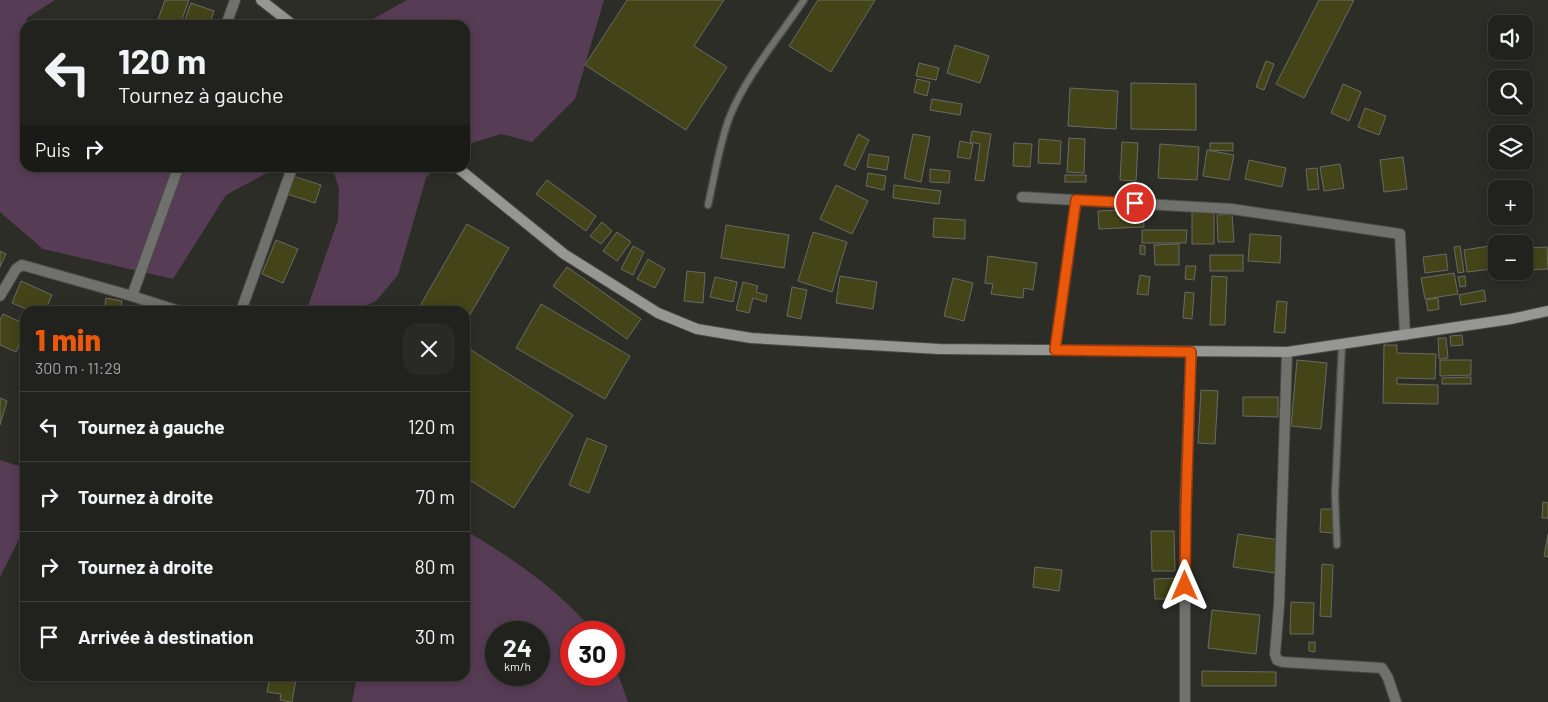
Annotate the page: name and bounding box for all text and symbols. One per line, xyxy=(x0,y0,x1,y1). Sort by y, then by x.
map controls xyxy=(1488,15,1533,280)
button: sound xyxy=(1488,15,1533,60)
text: 120 m xyxy=(118,39,206,81)
icon: left xyxy=(35,40,100,105)
button: search xyxy=(1488,70,1533,115)
text: Tournez à gauche xyxy=(118,81,284,107)
button: layers xyxy=(1488,125,1533,170)
icon: right xyxy=(80,135,108,163)
text: Puis xyxy=(35,138,70,161)
button: + xyxy=(1488,180,1533,225)
pin xyxy=(1114,182,1156,224)
icon: arrive xyxy=(1121,189,1149,217)
button: − xyxy=(1488,235,1533,280)
text: 1 min xyxy=(35,321,101,357)
button: close xyxy=(403,323,455,375)
text: 300 m · 11:29 xyxy=(35,358,121,377)
icon: left xyxy=(35,413,63,441)
text: Tournez à gauche xyxy=(78,415,225,438)
text: 120 m xyxy=(408,415,455,438)
icon: right xyxy=(35,483,63,511)
text: Tournez à droite xyxy=(78,485,214,508)
text: 70 m xyxy=(416,485,455,508)
icon: right xyxy=(35,553,63,581)
text: Tournez à droite xyxy=(78,555,214,578)
text: 80 m xyxy=(415,555,455,578)
position arrow xyxy=(1158,559,1210,611)
speed limit sign: 30 xyxy=(560,621,625,686)
icon: arrive xyxy=(35,623,63,651)
text: Arrivée à destination xyxy=(78,625,254,648)
text: 30 m xyxy=(415,625,455,648)
text: 24 xyxy=(503,632,532,662)
text: km/h xyxy=(504,659,531,673)

